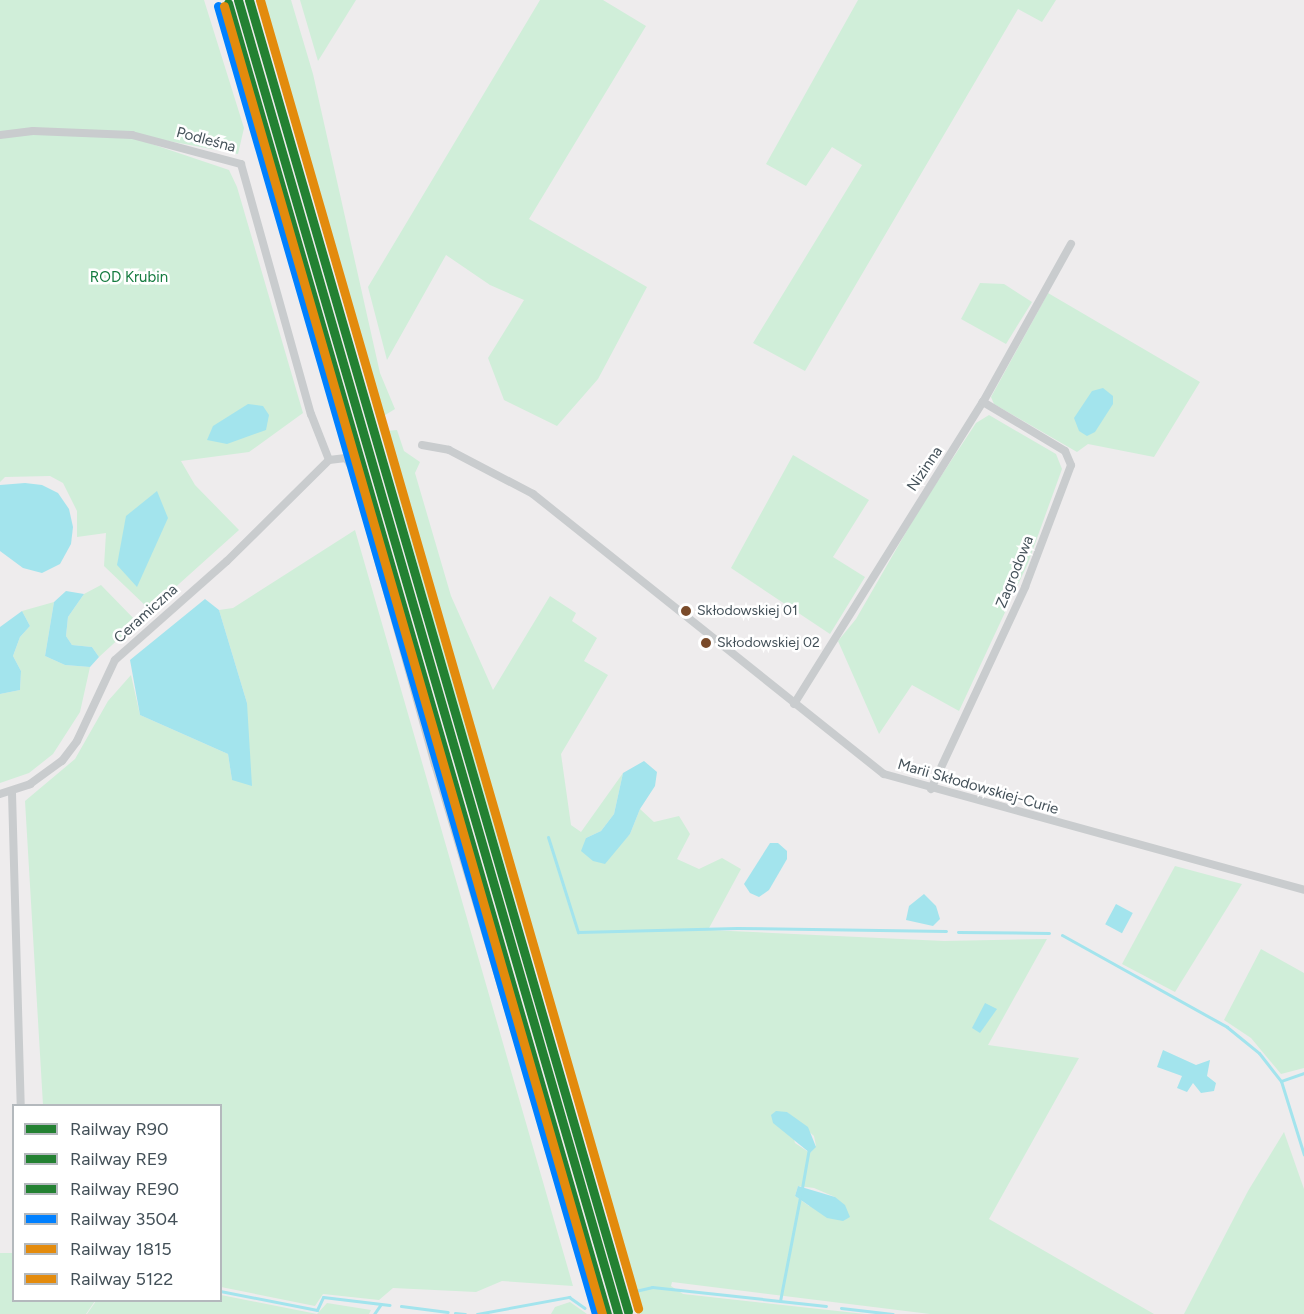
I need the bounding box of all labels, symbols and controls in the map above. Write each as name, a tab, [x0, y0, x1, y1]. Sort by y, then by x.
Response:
street label: Podleśna	[174, 123, 238, 157]
park label: ROD Krubin	[90, 269, 168, 287]
street label: Nizinna	[903, 443, 947, 495]
street label: Zagrodowa	[992, 533, 1038, 611]
street label: Ceramiczna	[110, 581, 182, 647]
place label: Skłodowskiej 01	[697, 603, 798, 619]
marker: Skłodowskiej 01	[680, 605, 692, 617]
place label: Skłodowskiej 02	[717, 635, 820, 651]
marker: Skłodowskiej 02	[700, 637, 712, 649]
street label: Marii Skłodowskiej-Curie	[895, 755, 1061, 819]
legend	[12, 1104, 222, 1302]
text: Railway R90	[70, 1118, 168, 1140]
text: Railway RE9	[70, 1148, 168, 1170]
text: Railway RE90	[70, 1178, 179, 1200]
text: Railway 3504	[70, 1208, 178, 1230]
text: Railway 1815	[70, 1238, 172, 1260]
text: Railway 5122	[70, 1268, 173, 1290]

